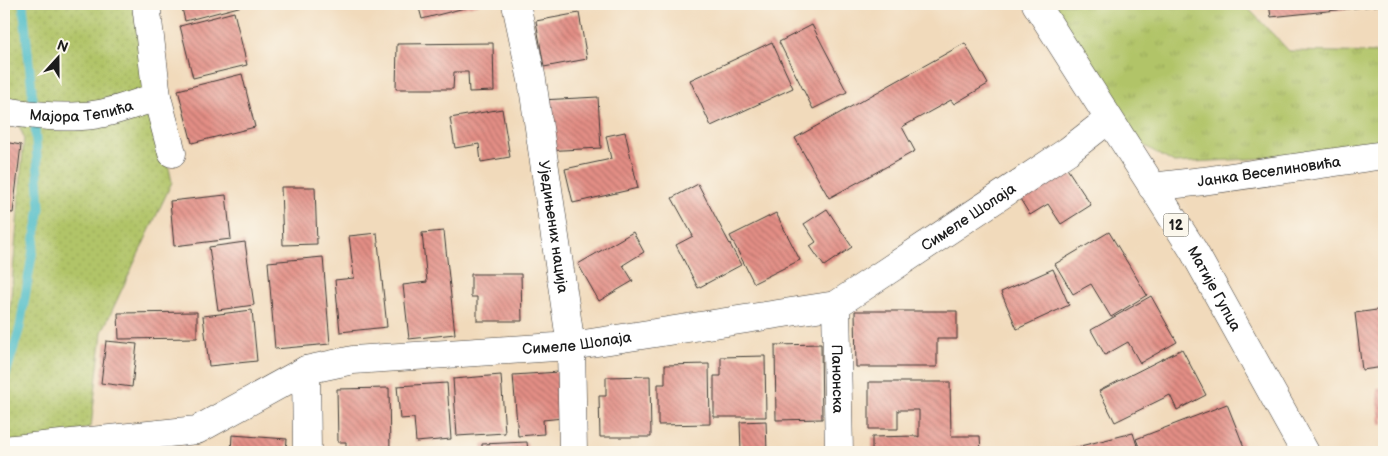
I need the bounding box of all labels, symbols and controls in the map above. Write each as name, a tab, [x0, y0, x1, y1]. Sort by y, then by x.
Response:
north arrow	[32, 32, 82, 82]
text: N	[55, 37, 70, 56]
street label: Мајора Тепића	[28, 96, 136, 127]
street label: Јанка Веселиновића	[1196, 152, 1342, 192]
street label: Уједињених нација	[534, 159, 572, 295]
street label: Симеле Шолаја	[918, 179, 1020, 256]
road number: 12	[1164, 214, 1188, 236]
street label: Матије Гупца	[1183, 243, 1245, 335]
street label: Симеле Шолаја	[522, 328, 633, 359]
street label: Панонска	[827, 344, 847, 414]

